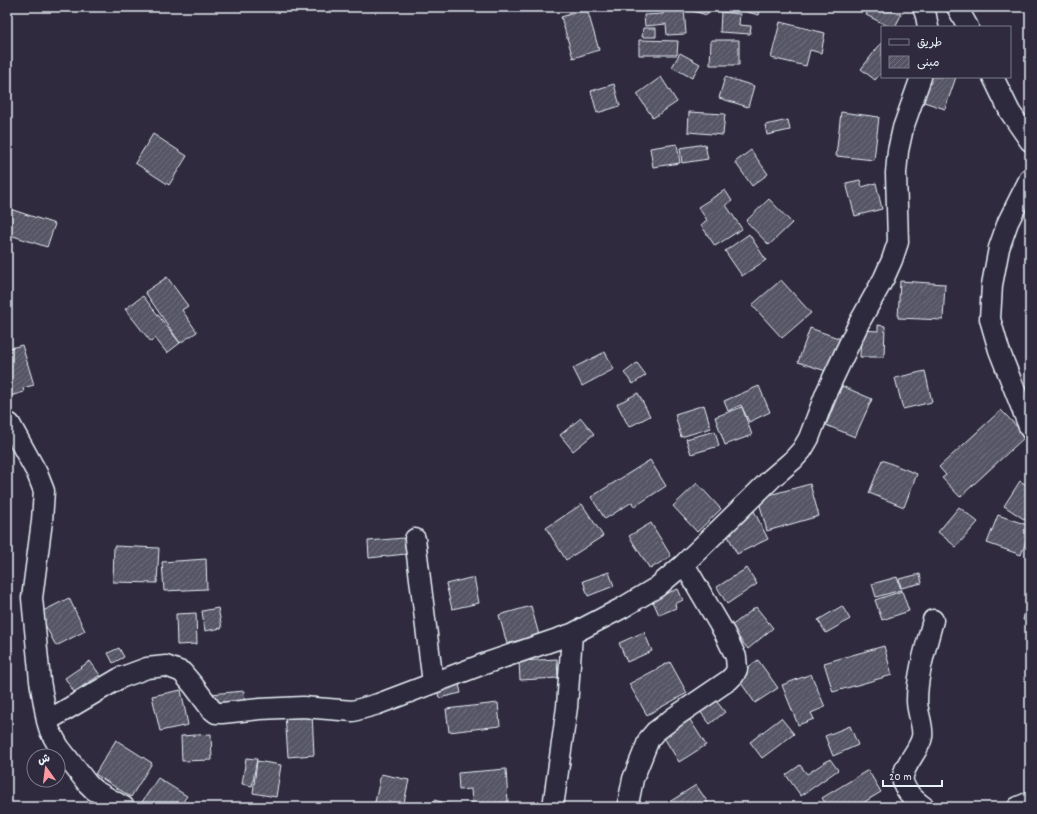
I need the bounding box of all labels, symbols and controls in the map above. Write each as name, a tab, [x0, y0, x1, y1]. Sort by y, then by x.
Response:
legend	[881, 26, 1011, 78]
text: طريق	[917, 35, 942, 52]
text: مبنى	[917, 55, 940, 72]
north arrow	[26, 748, 66, 788]
text: ش	[36, 751, 52, 769]
scale bar	[883, 762, 942, 788]
text: 20 m	[889, 769, 912, 786]

